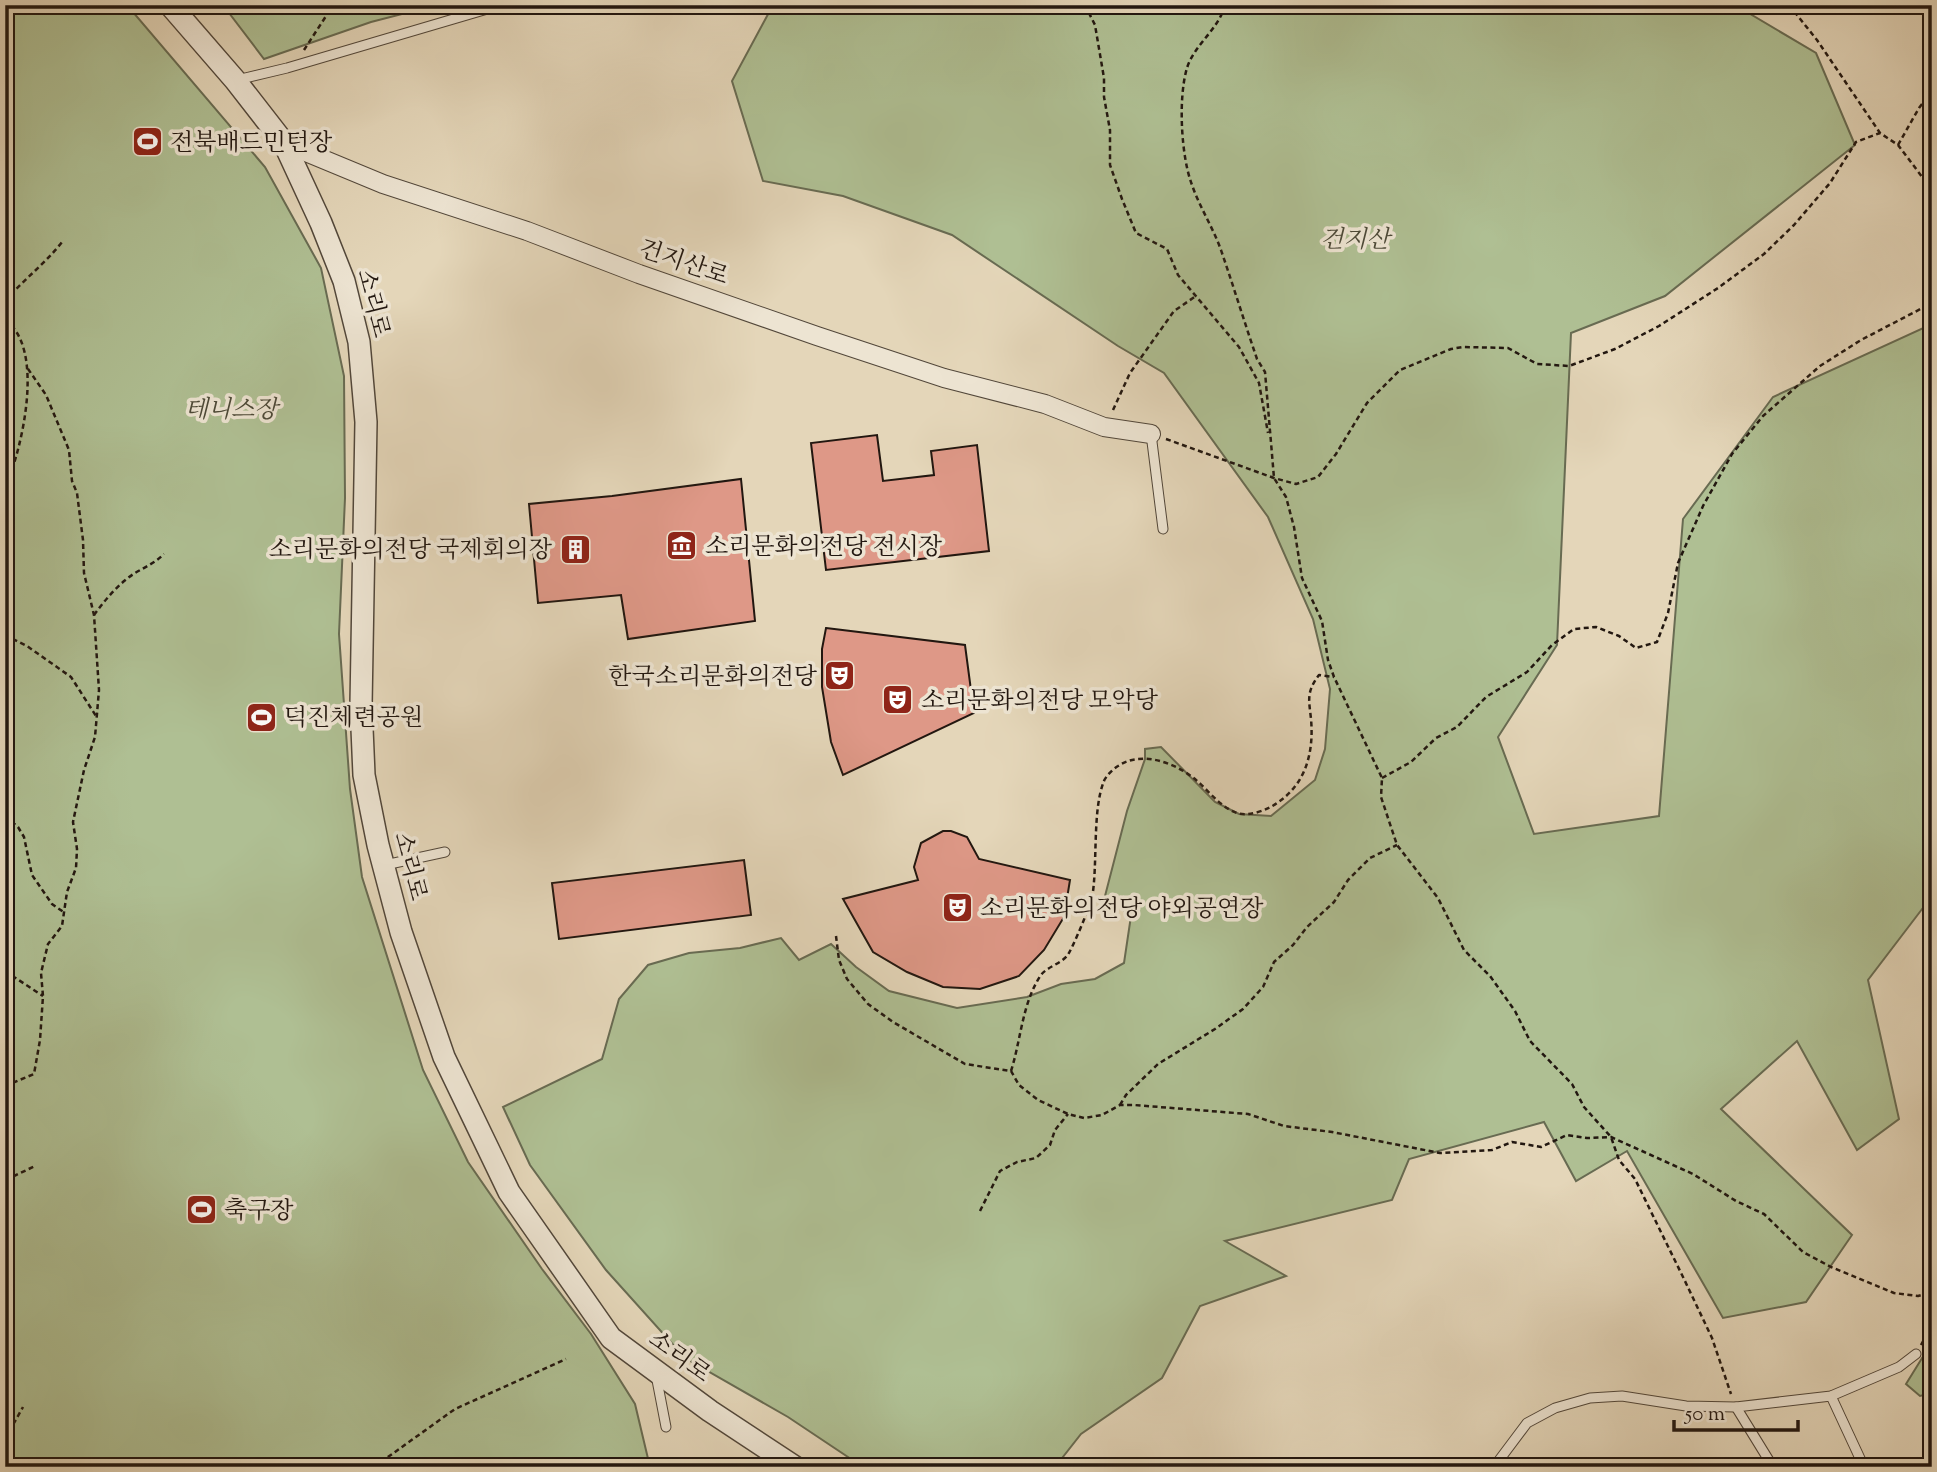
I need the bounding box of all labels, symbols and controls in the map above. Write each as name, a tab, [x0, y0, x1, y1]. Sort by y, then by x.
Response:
sports icon: 전북배드민턴장	[130, 125, 164, 159]
place label: 전북배드민턴장	[170, 127, 333, 161]
park label: 건지산	[1320, 224, 1394, 258]
street label: 건지산로	[634, 233, 733, 295]
street label: 소리로	[347, 266, 397, 341]
park label: 테니스장	[185, 394, 281, 428]
museum icon: 소리문화의전당 전시장	[665, 529, 699, 563]
place label: 소리문화의전당 전시장	[705, 531, 943, 565]
building icon: 소리문화의전당 국제회의장	[558, 532, 592, 566]
place label: 소리문화의전당 국제회의장	[269, 534, 553, 568]
theatre icon: 한국소리문화의전당	[823, 659, 857, 693]
place label: 한국소리문화의전당	[608, 661, 818, 695]
theatre icon: 소리문화의전당 모악당	[881, 683, 915, 717]
place label: 소리문화의전당 모악당	[921, 685, 1159, 719]
sports icon: 덕진체련공원	[244, 700, 278, 734]
place label: 덕진체련공원	[284, 702, 423, 736]
street label: 소리로	[384, 829, 434, 904]
theatre icon: 소리문화의전당 야외공연장	[940, 891, 974, 925]
place label: 소리문화의전당 야외공연장	[980, 893, 1264, 927]
sports icon: 축구장	[184, 1193, 218, 1227]
place label: 축구장	[224, 1195, 294, 1229]
street label: 소리로	[641, 1323, 717, 1392]
scale bar	[1674, 1388, 1799, 1432]
text: 50 m	[1684, 1400, 1725, 1430]

